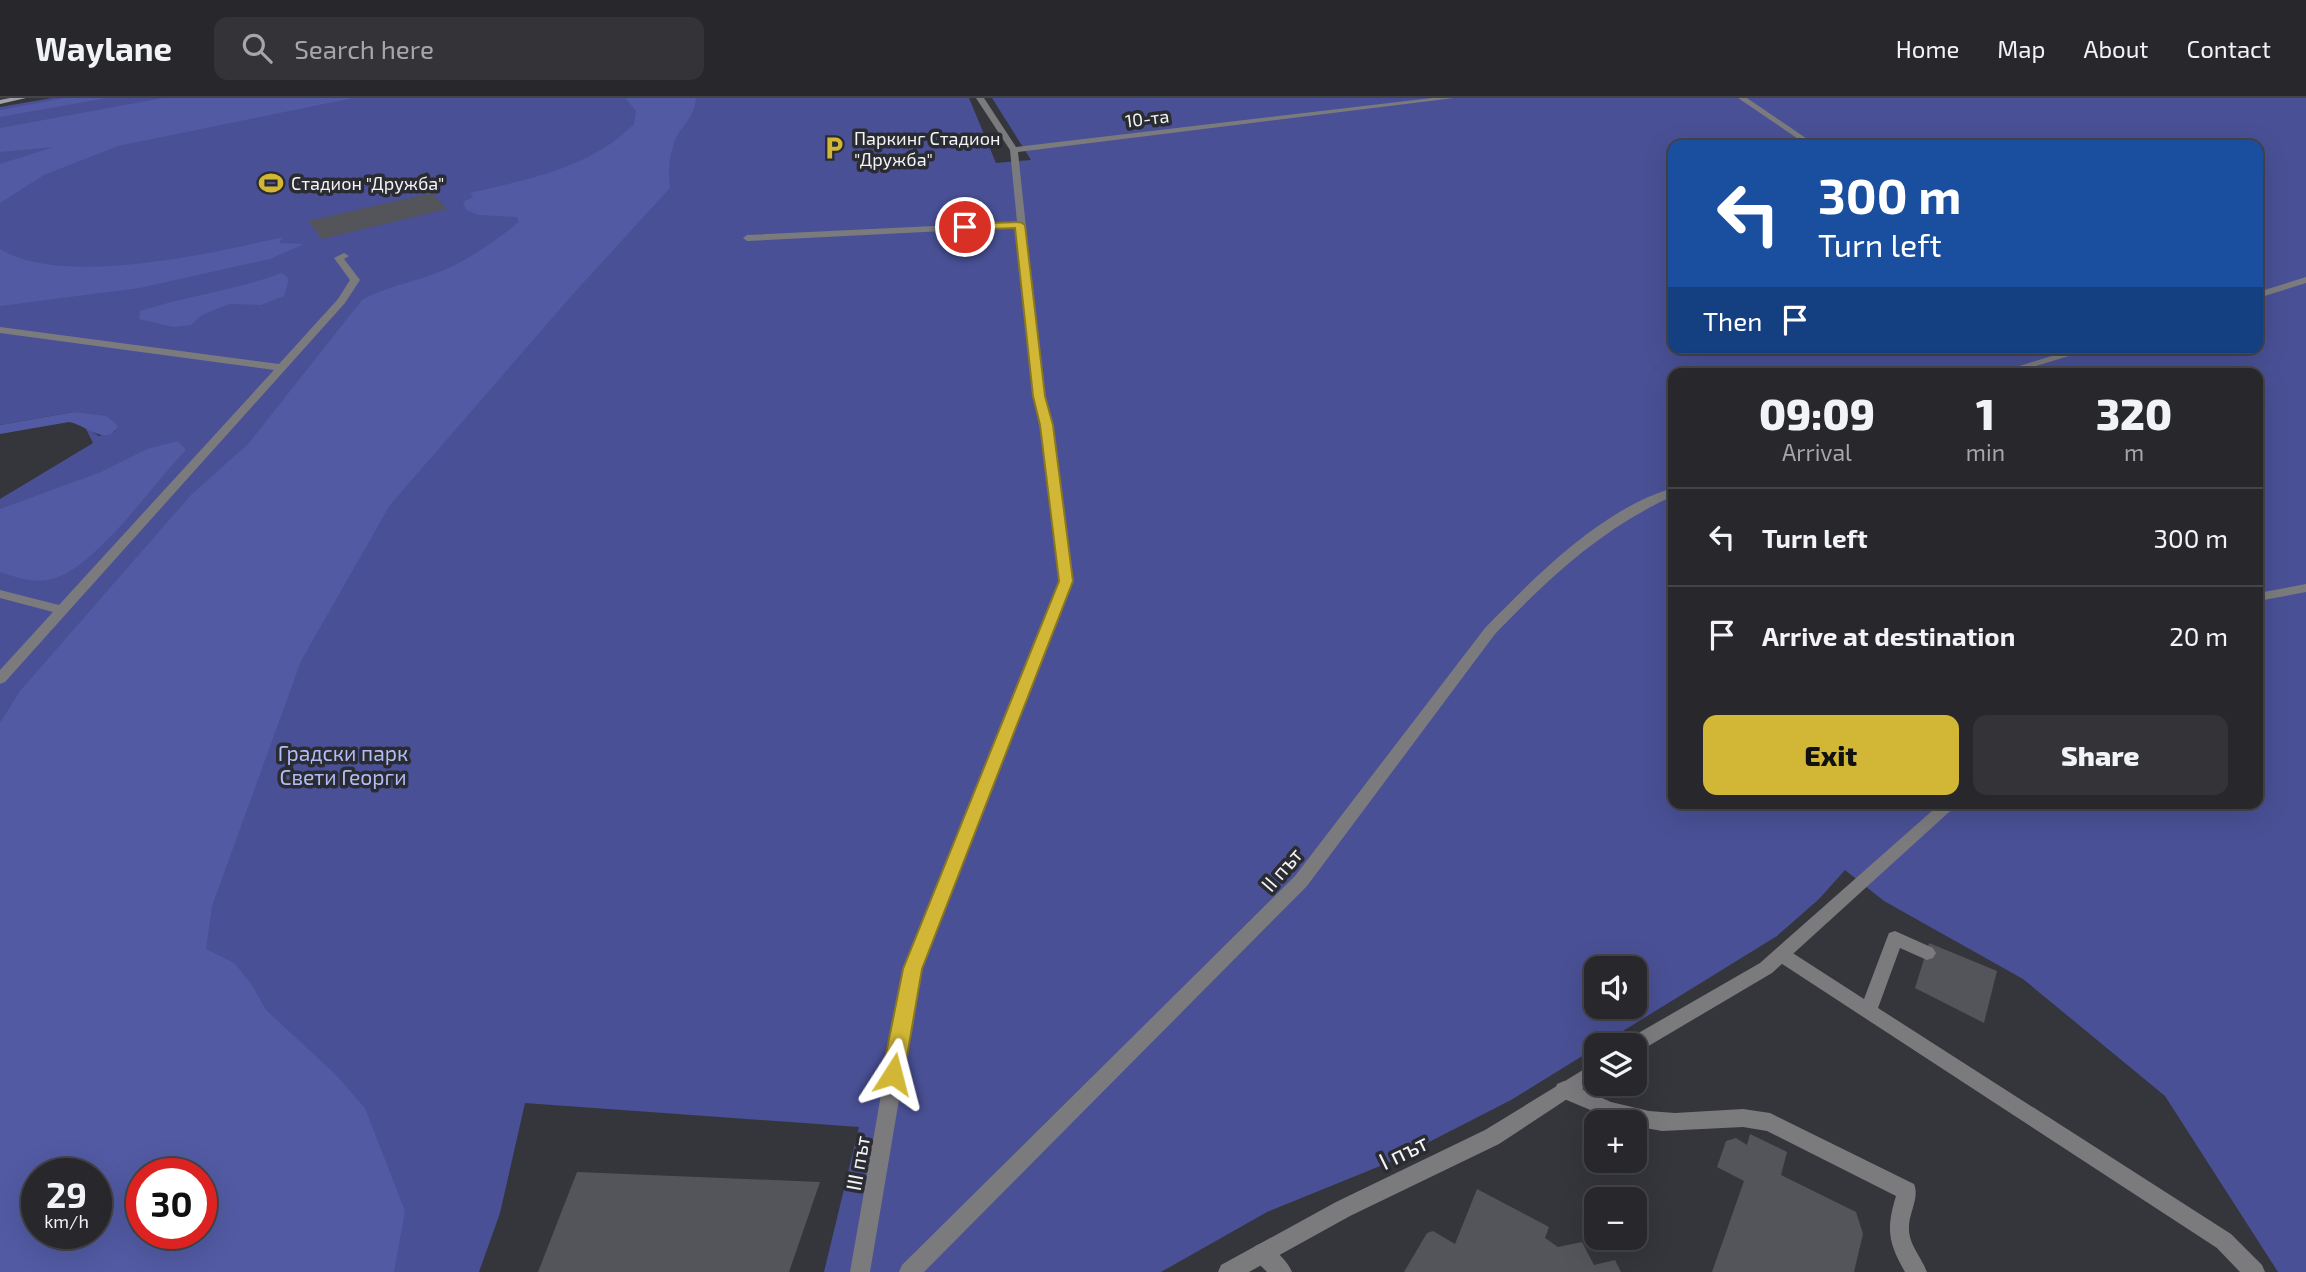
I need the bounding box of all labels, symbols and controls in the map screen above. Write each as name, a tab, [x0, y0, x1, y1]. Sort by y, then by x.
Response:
search box	[214, 17, 704, 80]
text: Waylane	[35, 28, 172, 68]
icon: search	[238, 29, 276, 67]
text: Search here	[294, 33, 434, 64]
text: Home	[1896, 34, 1959, 63]
text: Map	[1997, 34, 2045, 63]
text: About	[2083, 34, 2149, 63]
text: Contact	[2187, 34, 2271, 63]
street label: 10-та	[1124, 104, 1170, 132]
place label: Паркинг Стадион "Дружба"	[854, 127, 1000, 170]
parking icon: Паркинг Стадион "Дружба"	[820, 134, 848, 162]
text: 300 m	[1818, 165, 1961, 224]
icon: left	[1703, 168, 1794, 259]
sports icon: Стадион "Дружба"	[257, 169, 285, 197]
place label: Стадион "Дружба"	[291, 172, 444, 194]
pin	[935, 197, 995, 257]
icon: arrive	[946, 208, 984, 246]
text: Turn left	[1818, 225, 1942, 263]
icon: arrive	[1776, 301, 1814, 339]
text: Then	[1703, 305, 1762, 336]
text: 09:09	[1759, 388, 1875, 438]
text: 1	[1976, 388, 1995, 438]
text: 320	[2096, 388, 2172, 438]
text: Arrival	[1782, 438, 1852, 466]
text: min	[1966, 438, 2005, 466]
text: m	[2124, 438, 2144, 466]
icon: left	[1703, 518, 1741, 556]
text: Turn left	[1762, 522, 1868, 553]
text: 300 m	[2154, 522, 2228, 553]
icon: arrive	[1703, 616, 1741, 654]
text: Arrive at destination	[1762, 620, 2015, 651]
text: 20 m	[2169, 620, 2228, 651]
button: Exit	[1703, 715, 1959, 795]
button: Share	[1973, 715, 2228, 795]
park label: Градски парк Свети Георги	[278, 740, 408, 789]
street label: ІІ път	[1255, 842, 1307, 896]
map controls	[1584, 956, 1647, 1250]
button: sound	[1584, 956, 1647, 1019]
button: layers	[1584, 1033, 1647, 1096]
position arrow	[856, 1037, 930, 1111]
button: +	[1584, 1110, 1647, 1173]
street label: І път	[1374, 1127, 1432, 1175]
street label: ІІІ път	[840, 1134, 874, 1192]
speed limit sign: 30	[126, 1158, 217, 1249]
text: 29	[46, 1173, 87, 1215]
button: −	[1584, 1187, 1647, 1250]
text: km/h	[44, 1210, 89, 1232]

